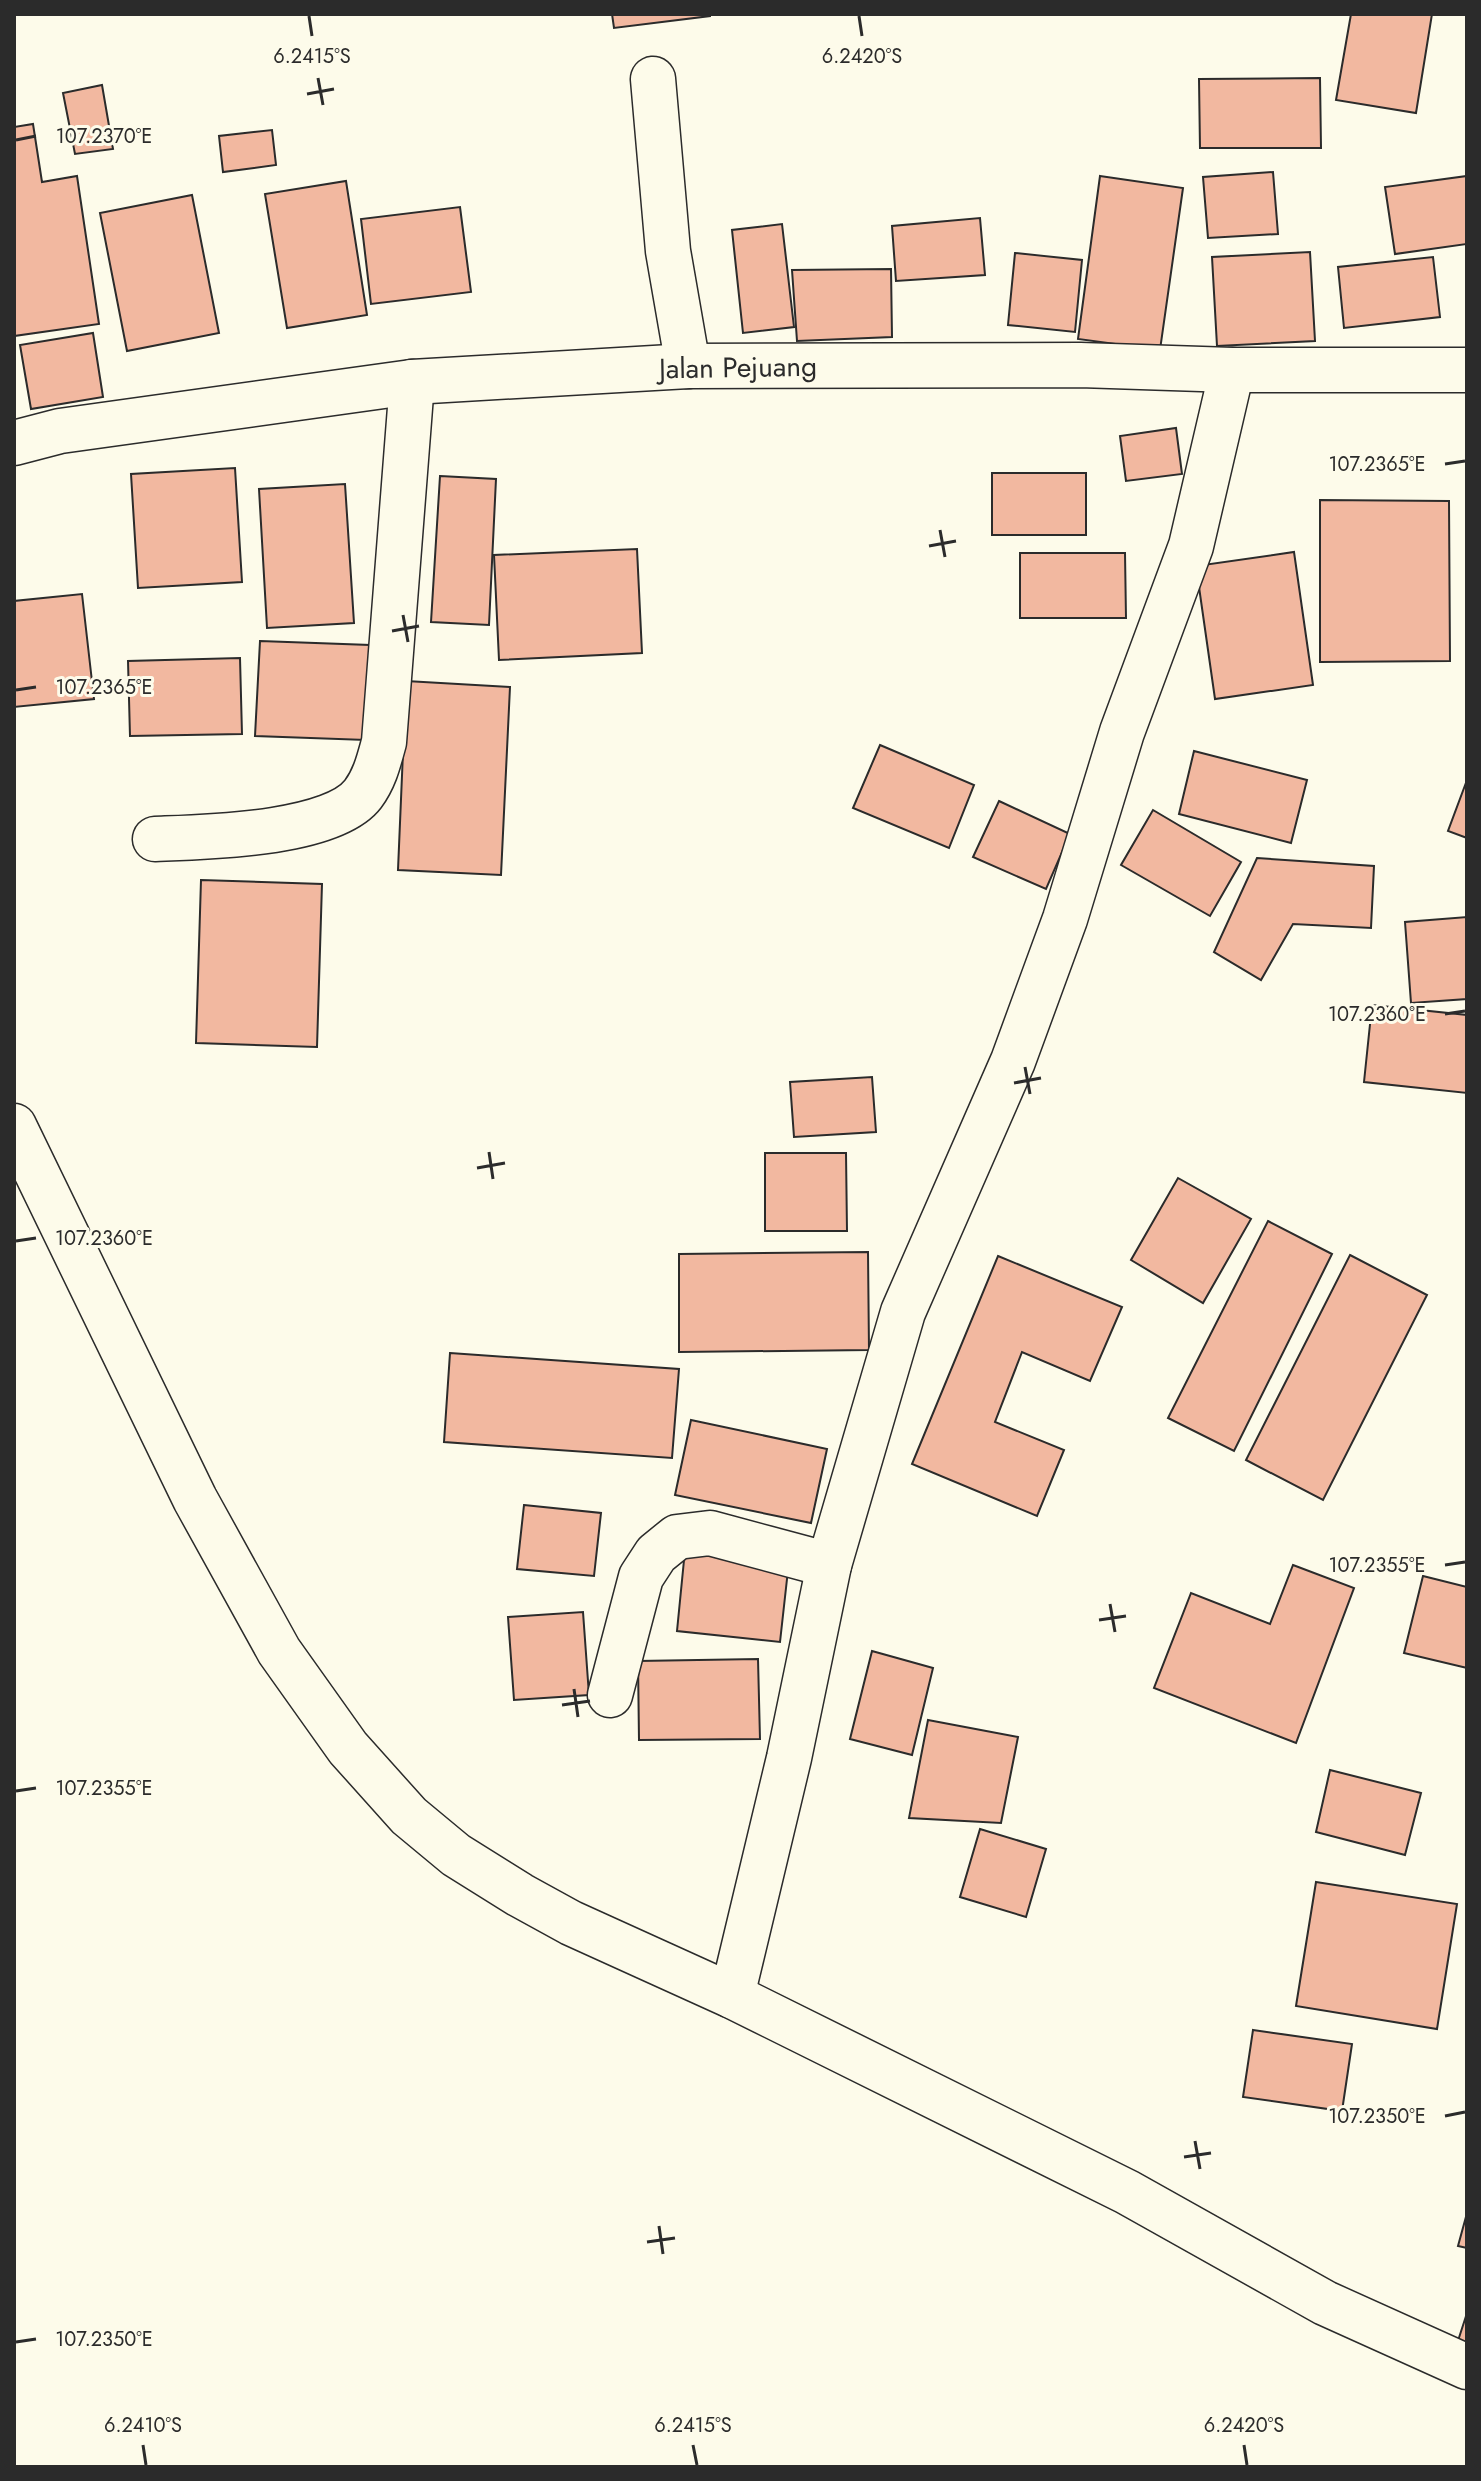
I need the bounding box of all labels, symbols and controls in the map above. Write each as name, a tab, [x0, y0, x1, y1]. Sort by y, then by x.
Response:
text: 6.2415°S	[273, 42, 351, 71]
text: 6.2420°S	[822, 42, 902, 71]
text: 107.2370°E	[56, 122, 152, 151]
street label: Jalan Pejuang	[655, 346, 817, 389]
text: 107.2365°E	[1328, 450, 1426, 479]
text: 107.2365°E	[55, 673, 153, 702]
text: 107.2360°E	[1328, 1000, 1426, 1029]
text: 107.2360°E	[55, 1224, 153, 1253]
text: 107.2355°E	[1329, 1551, 1425, 1580]
text: 107.2355°E	[56, 1774, 152, 1803]
text: 107.2350°E	[1328, 2102, 1426, 2131]
text: 107.2350°E	[55, 2325, 153, 2354]
text: 6.2410°S	[104, 2411, 182, 2440]
text: 6.2415°S	[654, 2411, 732, 2440]
text: 6.2420°S	[1204, 2411, 1284, 2440]

